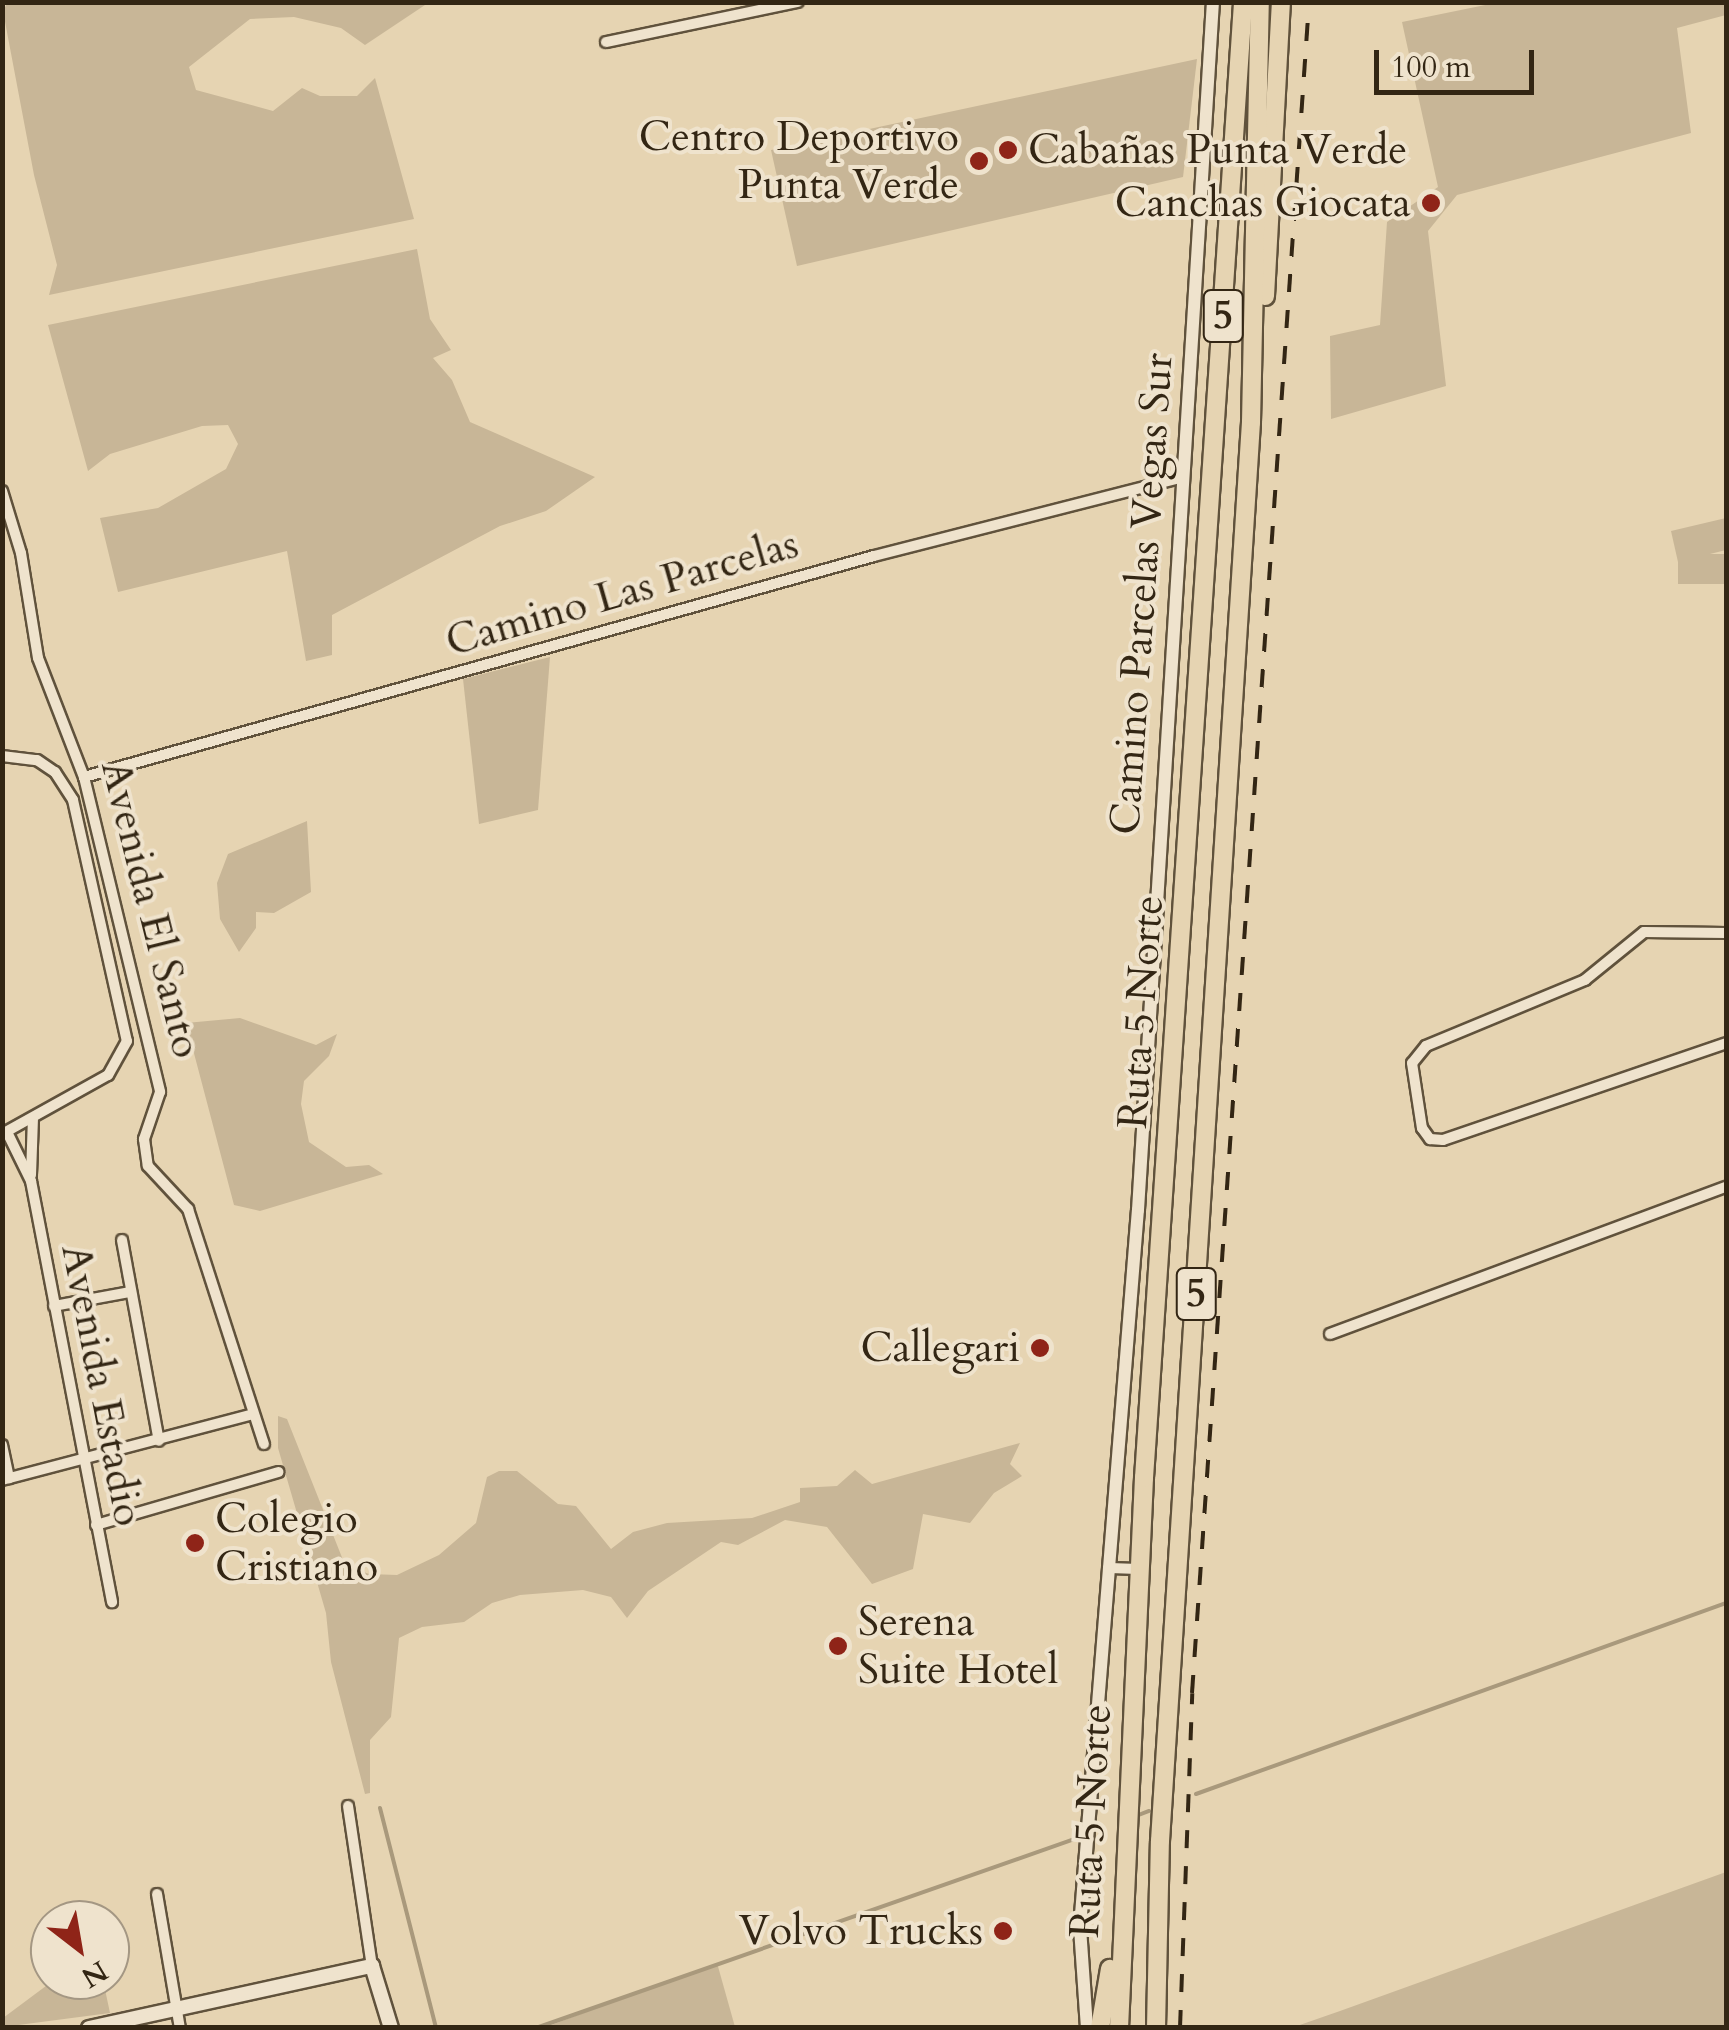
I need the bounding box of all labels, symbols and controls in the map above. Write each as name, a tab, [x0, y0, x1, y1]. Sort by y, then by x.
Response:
scale bar	[1379, 30, 1539, 92]
text: 100 m	[1391, 47, 1471, 88]
place label: Centro Deportivo Punta Verde	[639, 112, 959, 210]
place label: Cabañas Punta Verde	[1028, 125, 1407, 175]
marker: Cabañas Punta Verde	[997, 139, 1019, 161]
marker: Centro Deportivo Punta Verde	[968, 150, 990, 172]
place label: Canchas Giocata	[1115, 178, 1411, 228]
marker: Canchas Giocata	[1420, 192, 1442, 214]
road number: 5	[1200, 281, 1246, 351]
street label: Camino Parcelas Vegas Sur	[1100, 352, 1184, 836]
street label: Camino Las Parcelas	[440, 519, 804, 667]
street label: Avenida El Santo	[90, 755, 212, 1063]
street label: Ruta 5 Norte	[1108, 894, 1174, 1130]
street label: Avenida Estadio	[50, 1240, 154, 1530]
road number: 5	[1174, 1259, 1218, 1329]
place label: Callegari	[860, 1323, 1020, 1373]
marker: Callegari	[1029, 1337, 1051, 1359]
place label: Colegio Cristiano	[215, 1494, 378, 1592]
marker: Colegio Cristiano	[184, 1532, 206, 1554]
place label: Serena Suite Hotel	[858, 1597, 1058, 1695]
marker: Serena Suite Hotel	[827, 1635, 849, 1657]
street label: Ruta 5 Norte	[1060, 1703, 1122, 1939]
north arrow	[30, 1900, 130, 2000]
place label: Volvo Trucks	[739, 1906, 983, 1956]
marker: Volvo Trucks	[992, 1920, 1014, 1942]
text: N	[74, 1951, 115, 1997]

